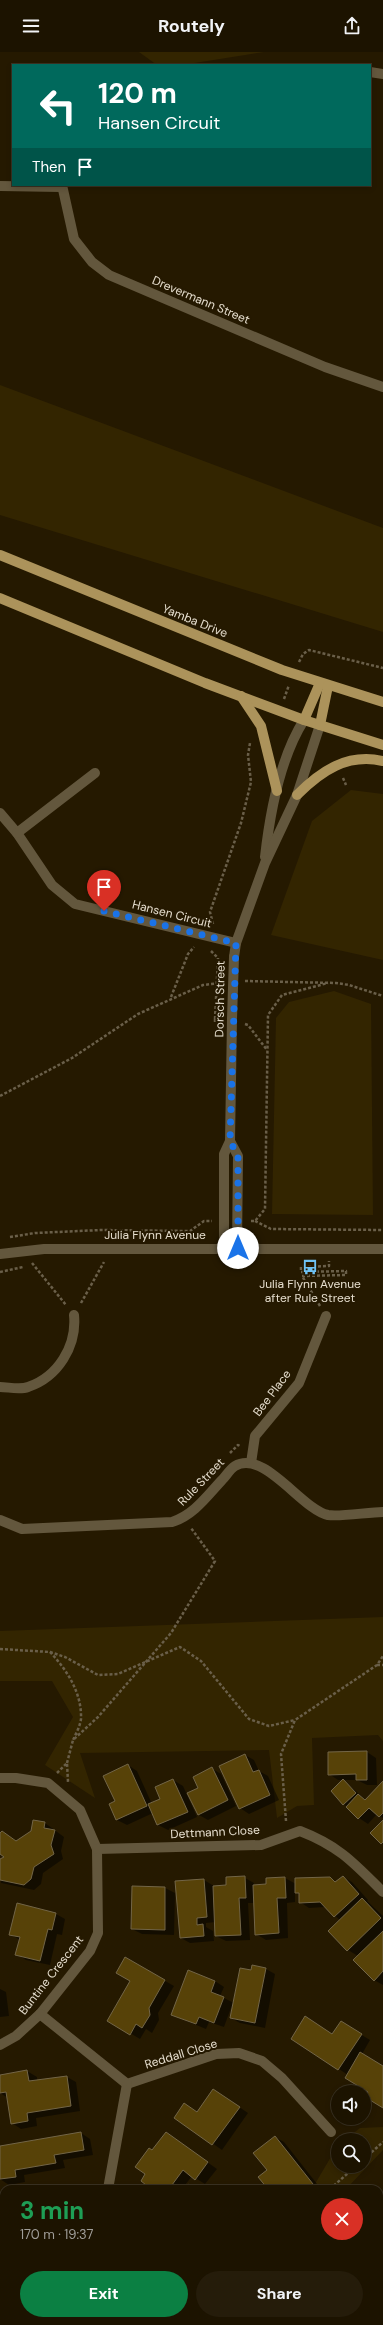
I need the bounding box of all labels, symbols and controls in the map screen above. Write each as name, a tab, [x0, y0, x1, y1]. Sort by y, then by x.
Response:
text: Routely	[158, 14, 225, 38]
icon: menu	[20, 15, 42, 37]
icon: share	[341, 15, 363, 37]
text: 120 m	[98, 75, 177, 112]
icon: left	[32, 80, 84, 132]
text: Hansen Circuit	[98, 111, 220, 135]
icon: arrive	[74, 156, 96, 178]
text: Then	[32, 157, 66, 177]
street label: Drevermann Street	[150, 272, 252, 328]
street label: Yamba Drive	[160, 601, 230, 641]
pin	[87, 870, 121, 911]
icon: arrive	[93, 876, 115, 898]
street label: Hansen Circuit	[131, 896, 214, 932]
street label: Dorsch Street	[211, 960, 229, 1038]
street label: Julia Flynn Avenue	[104, 1227, 206, 1243]
position arrow	[217, 1227, 259, 1269]
bus stop icon: Julia Flynn Avenue after Rule Street	[301, 1258, 319, 1276]
place label: Julia Flynn Avenue after Rule Street	[259, 1276, 361, 1306]
street label: Bee Place	[249, 1367, 295, 1419]
street label: Rule Street	[174, 1454, 228, 1509]
street label: Dettmann Close	[170, 1822, 260, 1842]
street label: Buntine Crescent	[15, 1932, 87, 2018]
street label: Reddall Close	[143, 2035, 219, 2073]
map controls	[331, 2085, 371, 2173]
button: sound	[331, 2085, 371, 2125]
button: search	[331, 2133, 371, 2173]
text: 3 min	[20, 2195, 84, 2226]
button: close	[321, 2198, 363, 2240]
text: 170 m · 19:37	[20, 2226, 94, 2243]
button: Exit	[20, 2271, 188, 2317]
button: Share	[196, 2271, 363, 2317]

